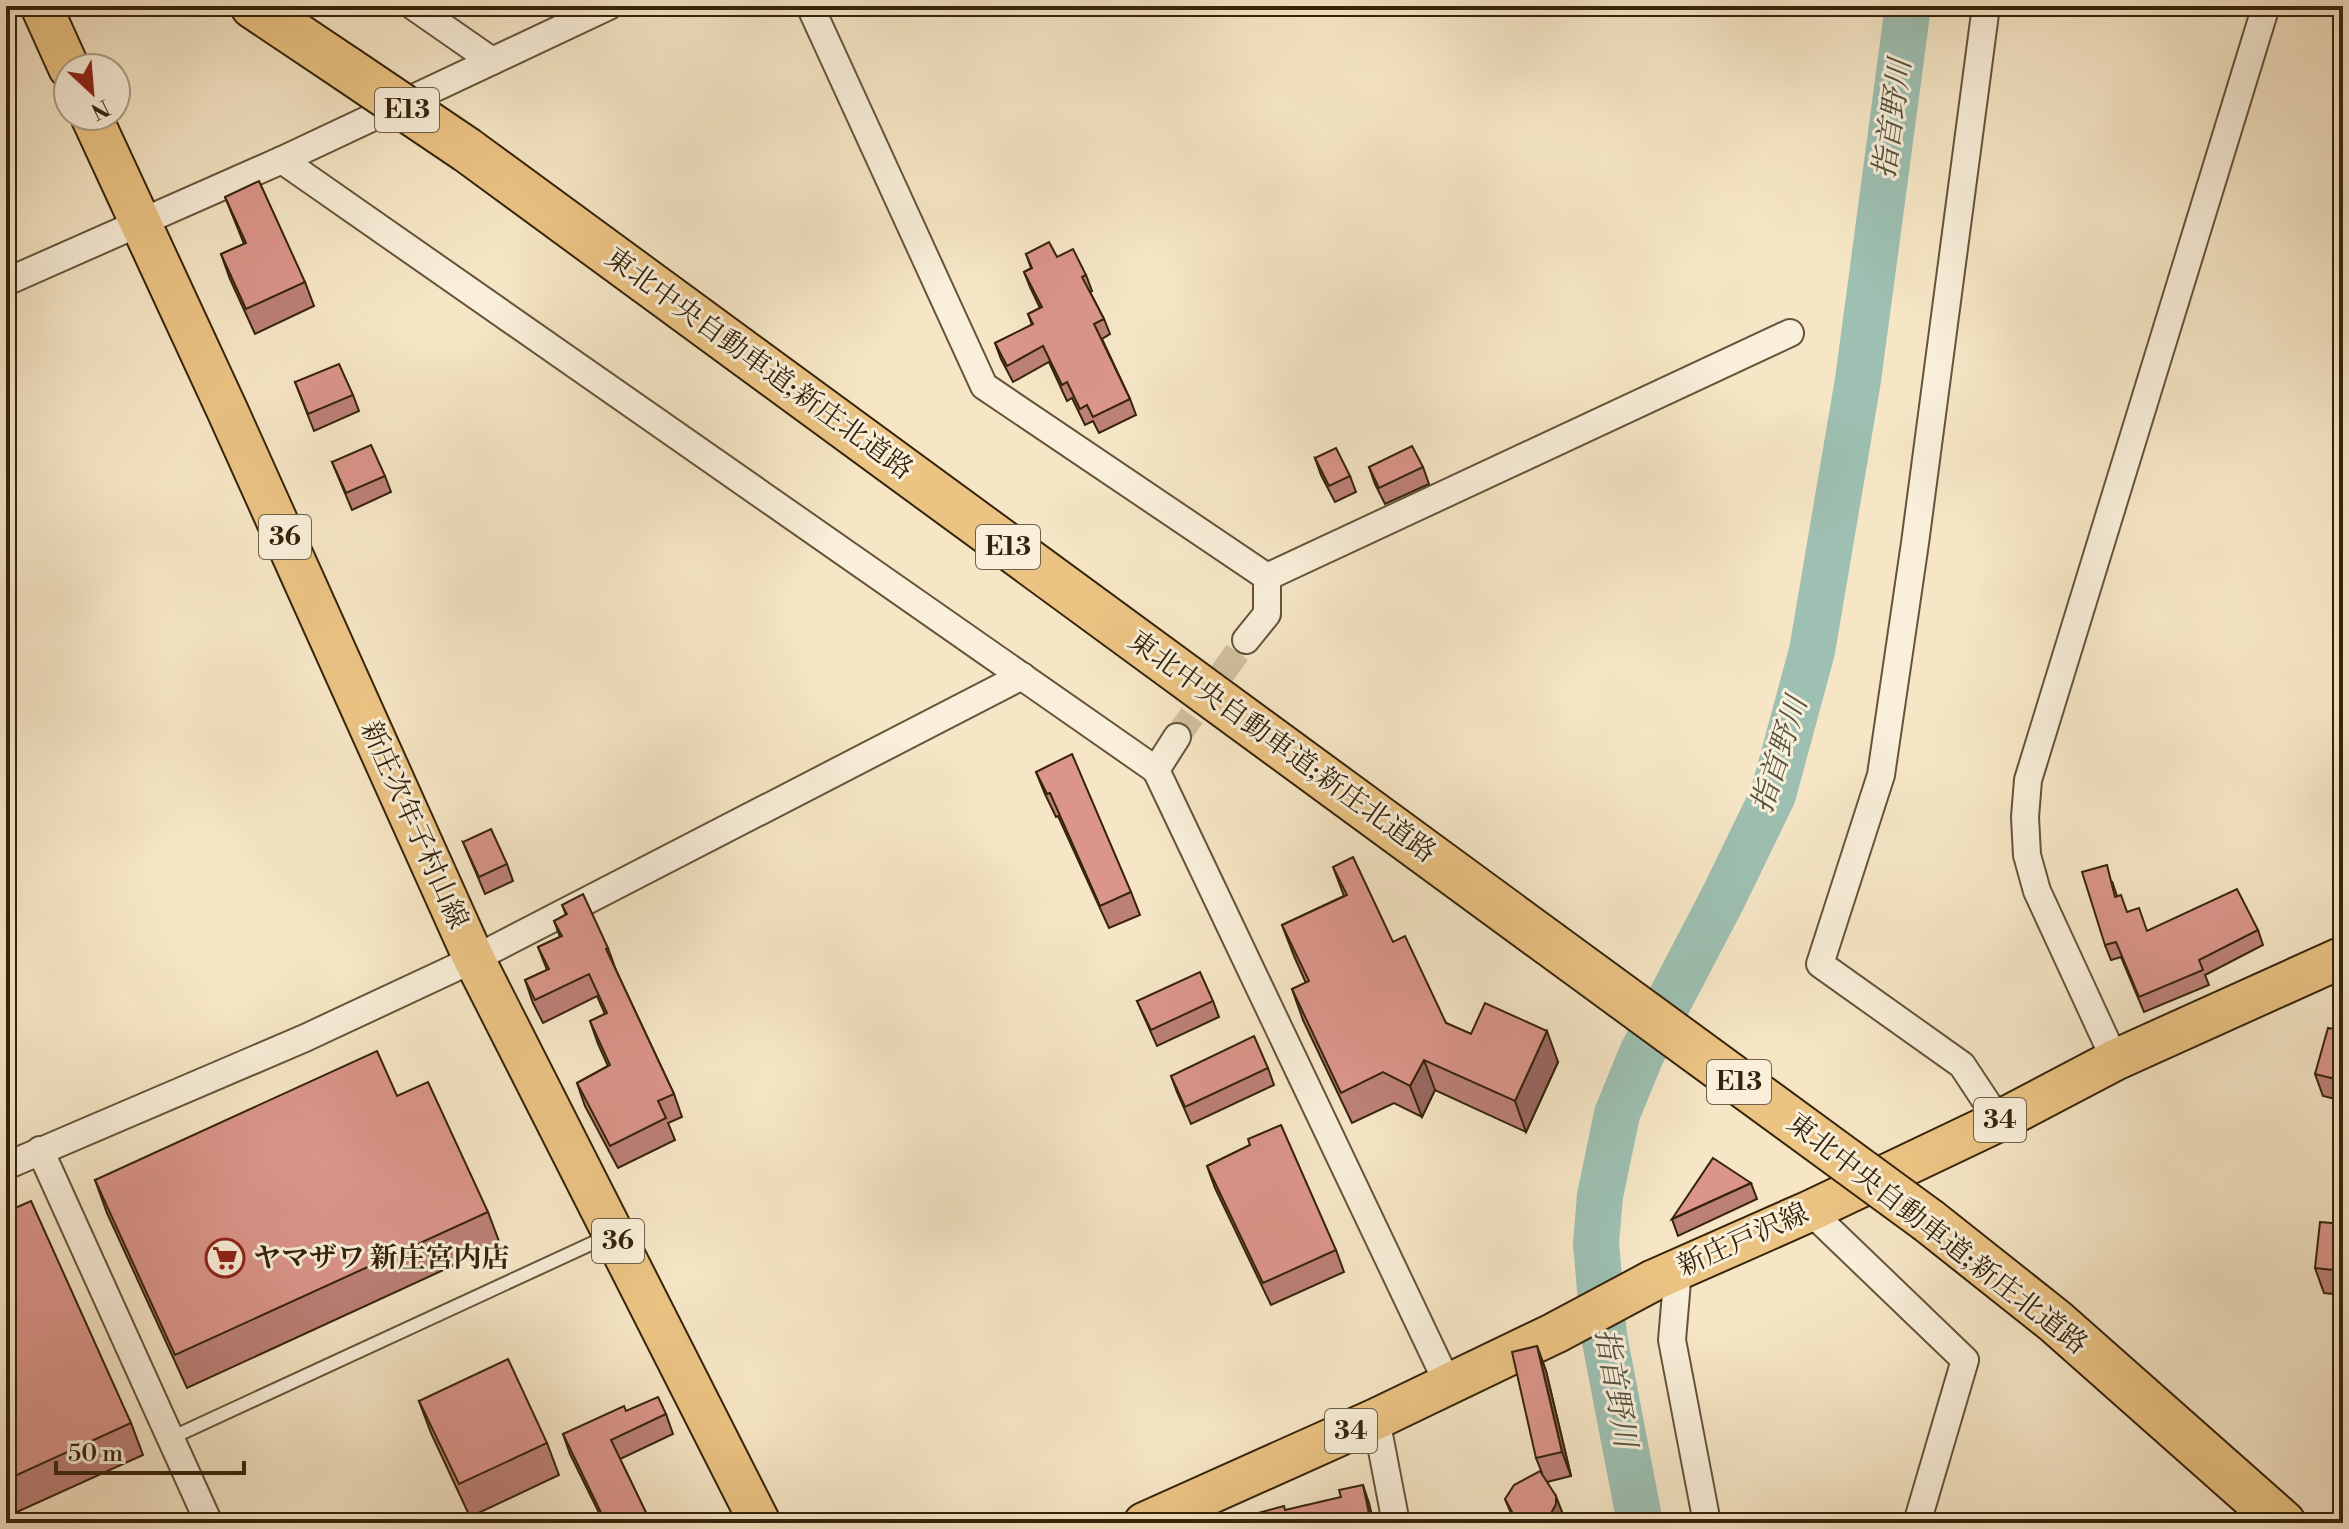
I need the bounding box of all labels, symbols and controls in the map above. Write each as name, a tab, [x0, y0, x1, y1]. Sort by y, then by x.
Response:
north arrow	[52, 52, 132, 132]
water label: 指首野川	[1866, 54, 1921, 181]
road number: E13	[375, 88, 439, 132]
text: N	[86, 93, 114, 125]
street label: 東北中央自動車道;新庄北道路	[598, 241, 920, 487]
road number: 36	[259, 515, 311, 559]
road number: E13	[976, 525, 1040, 569]
street label: 東北中央自動車道;新庄北道路	[1121, 624, 1443, 870]
water label: 指首野川	[1743, 689, 1818, 818]
street label: 新庄次年子村山線	[352, 716, 476, 934]
road number: E13	[1707, 1060, 1771, 1104]
road number: 34	[1974, 1098, 2026, 1142]
street label: 東北中央自動車道;新庄北道路	[1780, 1106, 2094, 1362]
street label: 新庄戸沢線	[1672, 1196, 1814, 1284]
road number: 36	[592, 1219, 644, 1263]
supermarket icon: ヤマザワ 新庄宮内店	[204, 1237, 246, 1279]
place label: ヤマザワ 新庄宮内店	[253, 1241, 509, 1276]
water label: 指首野川	[1586, 1326, 1645, 1453]
road number: 34	[1325, 1409, 1377, 1453]
scale bar	[56, 1425, 244, 1475]
text: 50 m	[68, 1439, 123, 1469]

